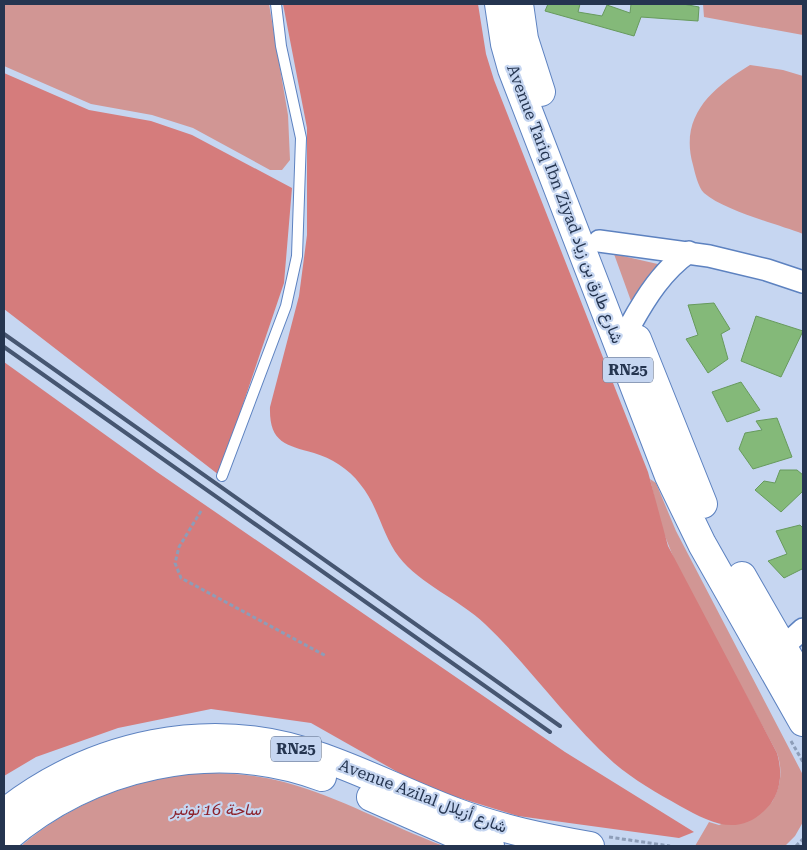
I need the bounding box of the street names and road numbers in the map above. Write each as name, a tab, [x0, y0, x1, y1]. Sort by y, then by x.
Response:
street label: Avenue Tariq Ibn Ziyad شارع طارق بن زياد	[501, 62, 627, 347]
road number: RN25	[603, 358, 653, 382]
road number: RN25	[271, 736, 321, 762]
street label: Avenue Azilal شارع أزيلال	[336, 755, 510, 839]

